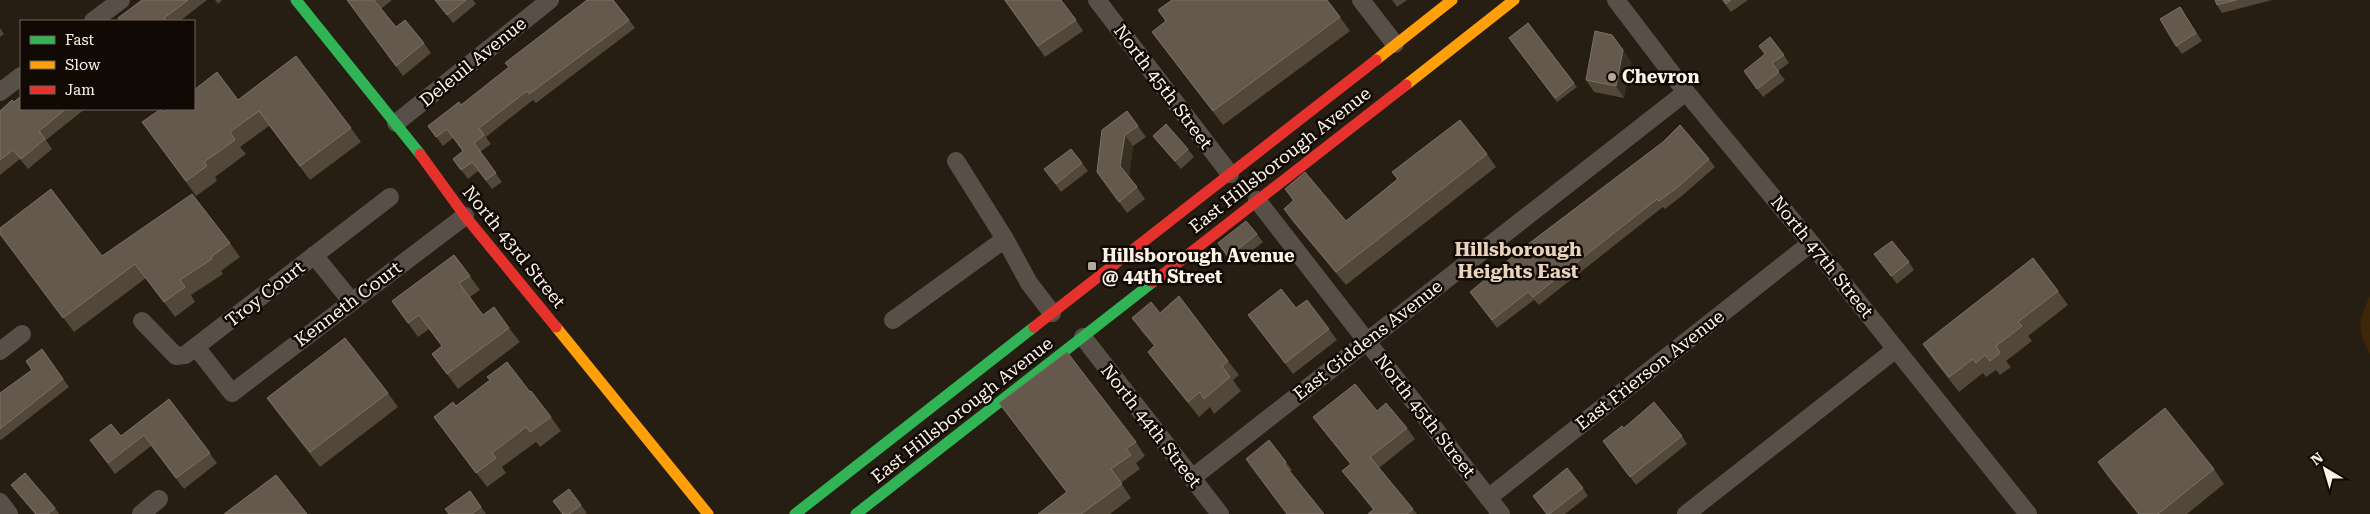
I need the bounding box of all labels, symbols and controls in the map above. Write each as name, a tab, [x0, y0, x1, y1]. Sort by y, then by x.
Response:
street label: Deleuil Avenue	[415, 12, 530, 111]
legend	[20, 20, 195, 110]
street label: North 45th Street	[1110, 20, 1217, 153]
text: Fast	[65, 31, 95, 49]
text: Slow	[65, 56, 101, 74]
place label: Chevron	[1622, 66, 1700, 87]
marker: Chevron	[1606, 71, 1618, 83]
text: Jam	[65, 81, 95, 99]
street label: East Hillsborough Avenue	[1185, 82, 1375, 237]
street label: North 43rd Street	[459, 181, 570, 312]
street label: North 47th Street	[1767, 192, 1878, 322]
district label: Hillsborough Heights East	[1454, 238, 1582, 283]
place label: Hillsborough Avenue @ 44th Street	[1102, 245, 1295, 287]
street label: Troy Court	[221, 256, 309, 331]
street label: Kenneth Court	[290, 256, 405, 351]
marker: Hillsborough Avenue @ 44th Street	[1086, 260, 1098, 272]
street label: East Giddens Avenue	[1289, 275, 1446, 404]
street label: East Frierson Avenue	[1571, 305, 1728, 434]
street label: East Hillsborough Avenue	[867, 332, 1057, 487]
street label: North 45th Street	[1371, 350, 1480, 482]
street label: North 44th Street	[1097, 360, 1206, 492]
north arrow	[2300, 444, 2350, 494]
text: N	[2308, 449, 2326, 468]

